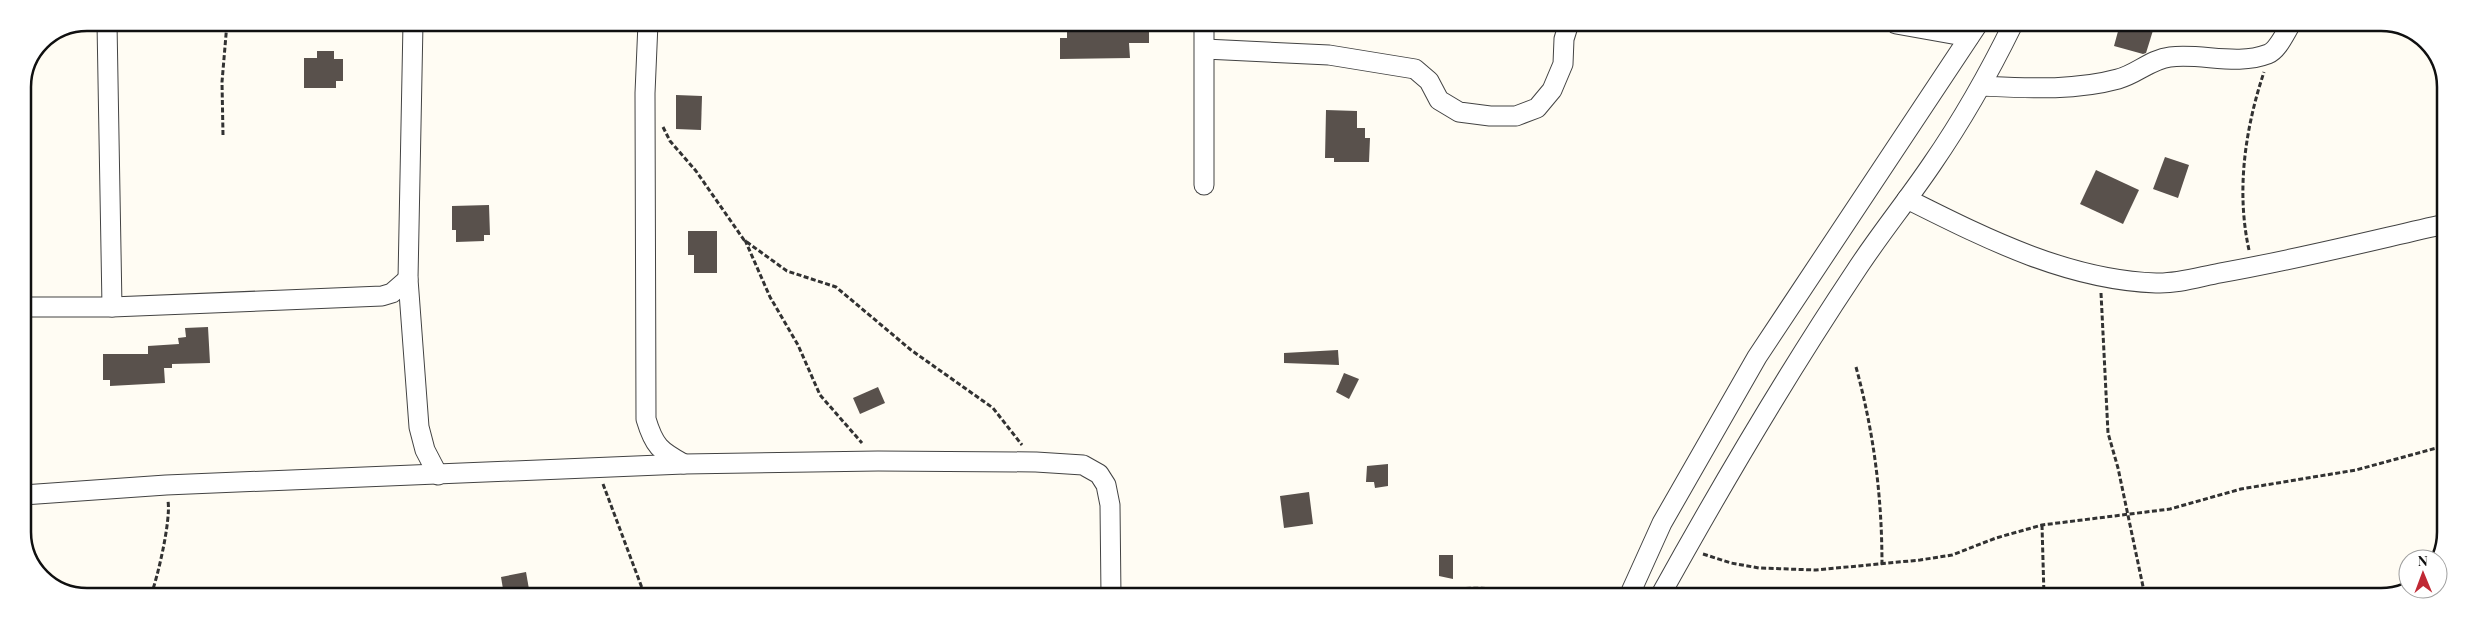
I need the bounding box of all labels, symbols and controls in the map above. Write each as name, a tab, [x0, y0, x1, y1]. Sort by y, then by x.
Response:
north arrow	[2398, 549, 2448, 599]
text: N	[2418, 551, 2428, 570]

